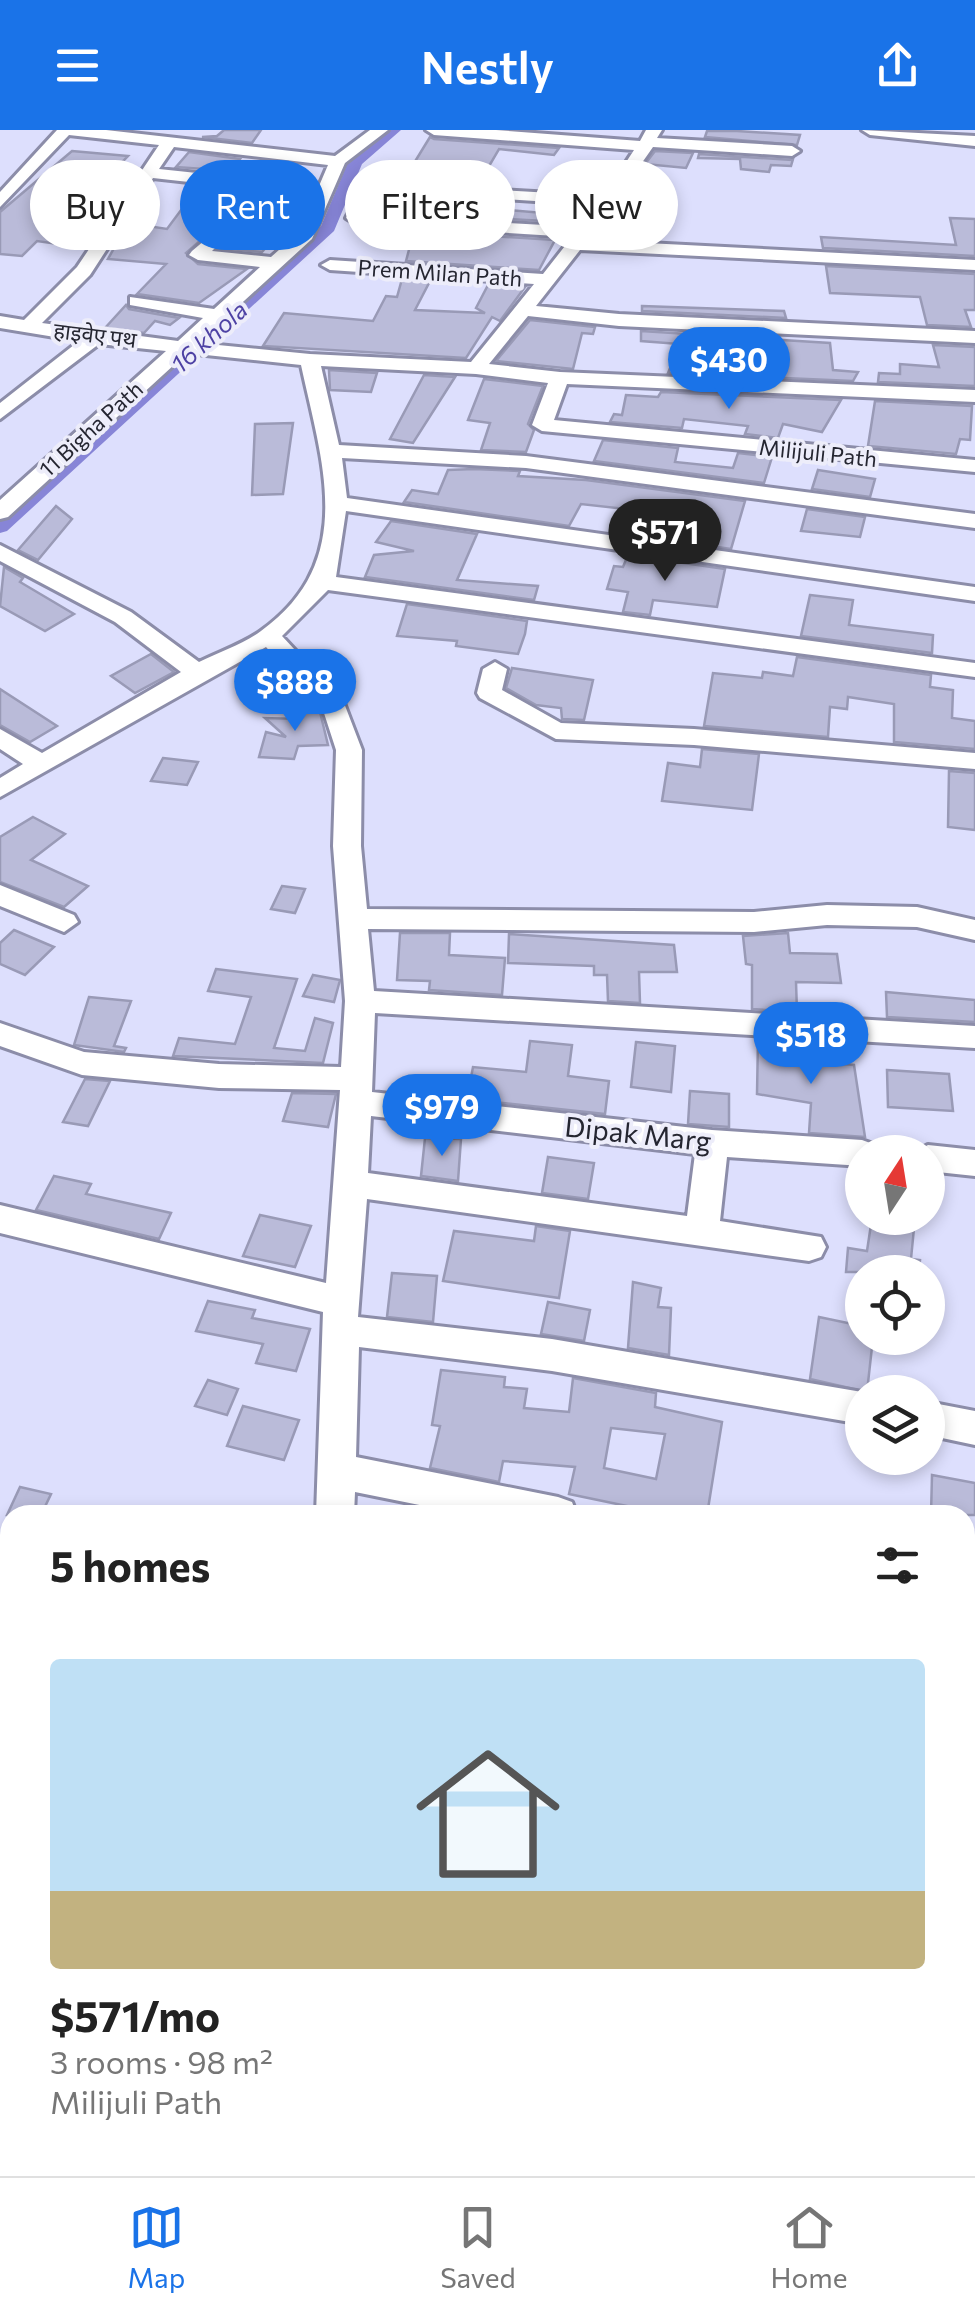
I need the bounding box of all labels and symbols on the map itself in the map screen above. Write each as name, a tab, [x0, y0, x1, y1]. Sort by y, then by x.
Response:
street label: Prem Milan Path	[357, 253, 523, 292]
water label: 16 khola	[164, 294, 253, 378]
street label: हाइवेए पथ	[52, 316, 139, 353]
pin: $430	[670, 327, 788, 412]
street label: 11 Bigha Path	[33, 375, 148, 482]
street label: Milijuli Path	[758, 433, 878, 472]
pin: $571	[606, 499, 724, 584]
pin: $888	[236, 649, 354, 734]
pin: $518	[752, 1002, 870, 1087]
pin: $979	[383, 1074, 501, 1159]
street label: Dipak Marg	[563, 1108, 713, 1158]
north arrow	[845, 1135, 945, 1235]

